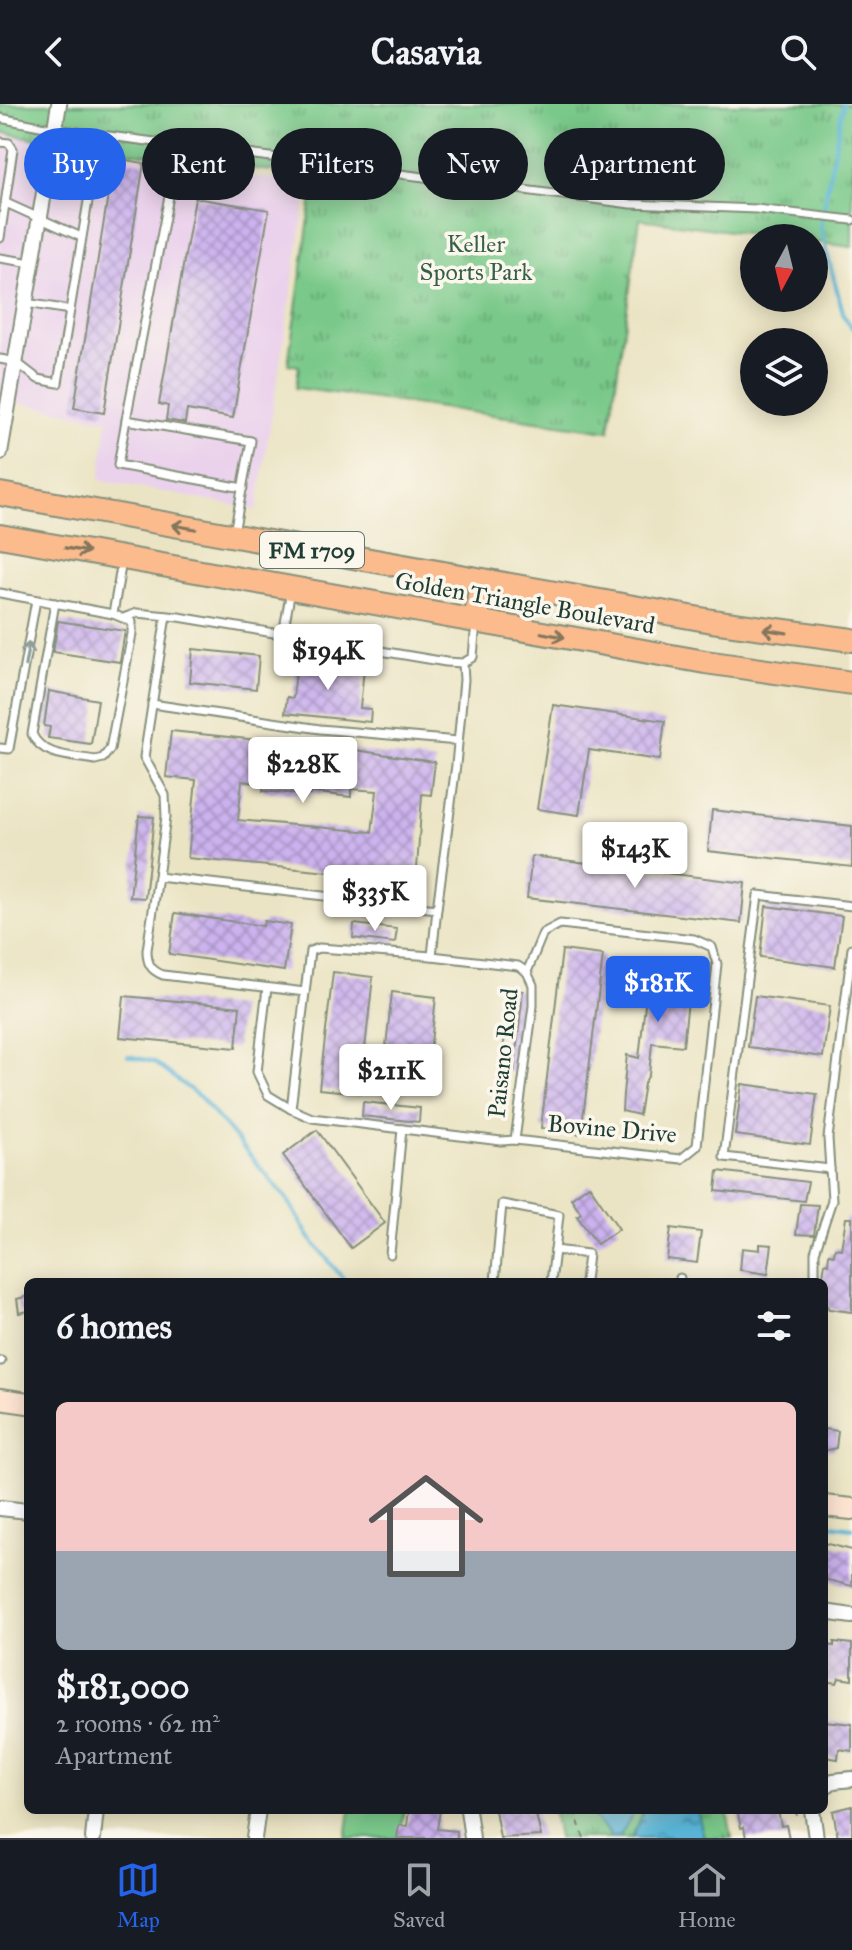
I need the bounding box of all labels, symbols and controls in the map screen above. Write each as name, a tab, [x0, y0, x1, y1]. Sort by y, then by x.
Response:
icon: back	[32, 30, 76, 74]
text: Casavia	[371, 30, 481, 74]
icon: search	[776, 30, 820, 74]
chip: Buy	[24, 128, 126, 200]
chip: Rent	[142, 128, 255, 200]
chip: Filters	[271, 128, 402, 200]
chip: New	[418, 128, 528, 200]
chip: Apartment	[544, 128, 725, 200]
north arrow	[740, 224, 828, 312]
map controls	[740, 224, 828, 416]
park label: Keller Sports Park	[420, 229, 533, 287]
button: layers	[740, 328, 828, 416]
one-way arrow	[172, 518, 197, 533]
road number: FM 1709	[260, 532, 364, 568]
one-way arrow	[64, 543, 89, 558]
street label: Golden Triangle Boulevard	[393, 565, 657, 641]
one-way arrow	[762, 623, 788, 638]
pin: $194K	[272, 624, 384, 692]
one-way arrow	[539, 628, 565, 643]
text: $194K	[292, 634, 364, 666]
one-way arrow	[20, 642, 35, 667]
pin: $228K	[247, 737, 359, 805]
text: $228K	[266, 747, 340, 779]
pin: $143K	[579, 822, 691, 890]
text: $143K	[600, 832, 670, 864]
pin: $335K	[319, 865, 431, 933]
text: $335K	[342, 875, 408, 907]
pin: $181K	[602, 956, 714, 1024]
text: $181K	[624, 966, 692, 998]
street label: Paisano Road	[481, 987, 525, 1119]
pin: $211K	[335, 1044, 447, 1112]
text: $211K	[357, 1054, 425, 1086]
street label: Bovine Drive	[546, 1108, 678, 1150]
icon: filters	[752, 1304, 796, 1348]
text: 6 homes	[56, 1306, 172, 1347]
icon: home	[354, 1454, 498, 1598]
text: $181,000	[56, 1666, 190, 1707]
text: 2 rooms · 62 m²	[56, 1707, 220, 1739]
text: Apartment	[56, 1739, 172, 1771]
tab: Map	[116, 1858, 160, 1933]
tab: Saved	[393, 1858, 445, 1933]
tab: Home	[678, 1858, 736, 1933]

